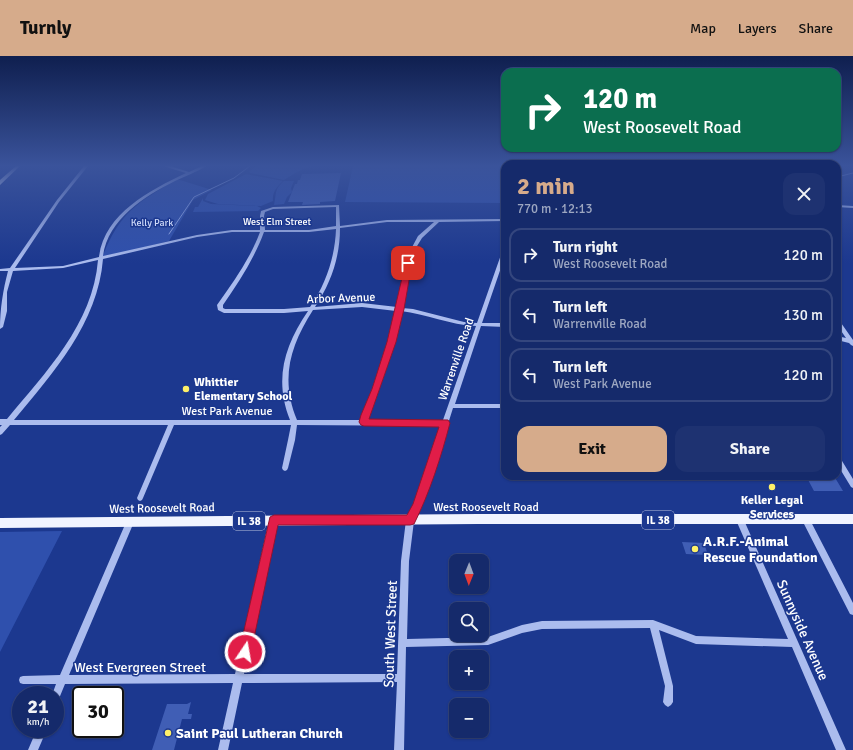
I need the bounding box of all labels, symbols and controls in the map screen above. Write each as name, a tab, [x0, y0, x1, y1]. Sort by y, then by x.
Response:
text: Turnly	[20, 16, 72, 40]
text: Map	[690, 20, 716, 37]
text: Layers	[738, 20, 777, 37]
text: Share	[799, 20, 833, 37]
text: 120 m	[583, 82, 657, 116]
icon: right	[517, 84, 569, 136]
text: West Roosevelt Road	[583, 116, 741, 138]
text: 2 min	[517, 171, 575, 201]
button: close	[783, 173, 825, 215]
text: 770 m · 12:13	[517, 201, 593, 217]
street label: West Elm Street	[243, 216, 312, 228]
park label: Kelly Park	[131, 217, 173, 229]
text: Turn right	[553, 238, 618, 256]
icon: right	[519, 244, 541, 266]
pin	[391, 246, 425, 280]
text: 120 m	[783, 246, 823, 264]
icon: arrive	[397, 252, 419, 274]
text: West Roosevelt Road	[553, 256, 667, 272]
street label: Arbor Avenue	[306, 290, 376, 307]
text: Turn left	[553, 298, 607, 316]
icon: left	[519, 304, 541, 326]
text: 130 m	[783, 306, 823, 324]
street label: Warrenville Road	[435, 316, 478, 403]
text: Warrenville Road	[553, 316, 647, 332]
text: Turn left	[553, 358, 607, 376]
icon: left	[519, 364, 541, 386]
text: 120 m	[783, 366, 823, 384]
place label: Whittier Elementary School	[194, 375, 293, 404]
text: West Park Avenue	[553, 376, 652, 392]
marker: Whittier Elementary School	[181, 384, 191, 394]
street label: West Park Avenue	[181, 404, 273, 419]
button: Exit	[517, 426, 667, 472]
button: Share	[675, 426, 825, 472]
marker: Keller Legal Services	[767, 482, 777, 492]
place label: Keller Legal Services	[741, 493, 803, 522]
street label: West Roosevelt Road	[109, 500, 215, 517]
street label: West Roosevelt Road	[433, 500, 539, 515]
road number: IL 38	[642, 511, 674, 529]
road number: IL 38	[233, 512, 265, 530]
place label: A.R.F.-Animal Rescue Foundation	[703, 533, 818, 566]
marker: A.R.F.-Animal Rescue Foundation	[690, 544, 700, 554]
north arrow	[449, 554, 489, 594]
map controls	[449, 554, 489, 738]
street label: Sunnyside Avenue	[773, 577, 832, 683]
street label: South West Street	[380, 580, 401, 688]
button: search	[449, 602, 489, 642]
position arrow	[224, 631, 266, 673]
button: +	[449, 650, 489, 690]
street label: West Evergreen Street	[74, 659, 206, 676]
speed limit sign: 30	[72, 686, 124, 738]
text: 21	[27, 694, 49, 719]
button: −	[449, 698, 489, 738]
text: km/h	[27, 716, 49, 728]
place label: Saint Paul Lutheran Church	[176, 725, 343, 742]
marker: Saint Paul Lutheran Church	[163, 728, 173, 738]

